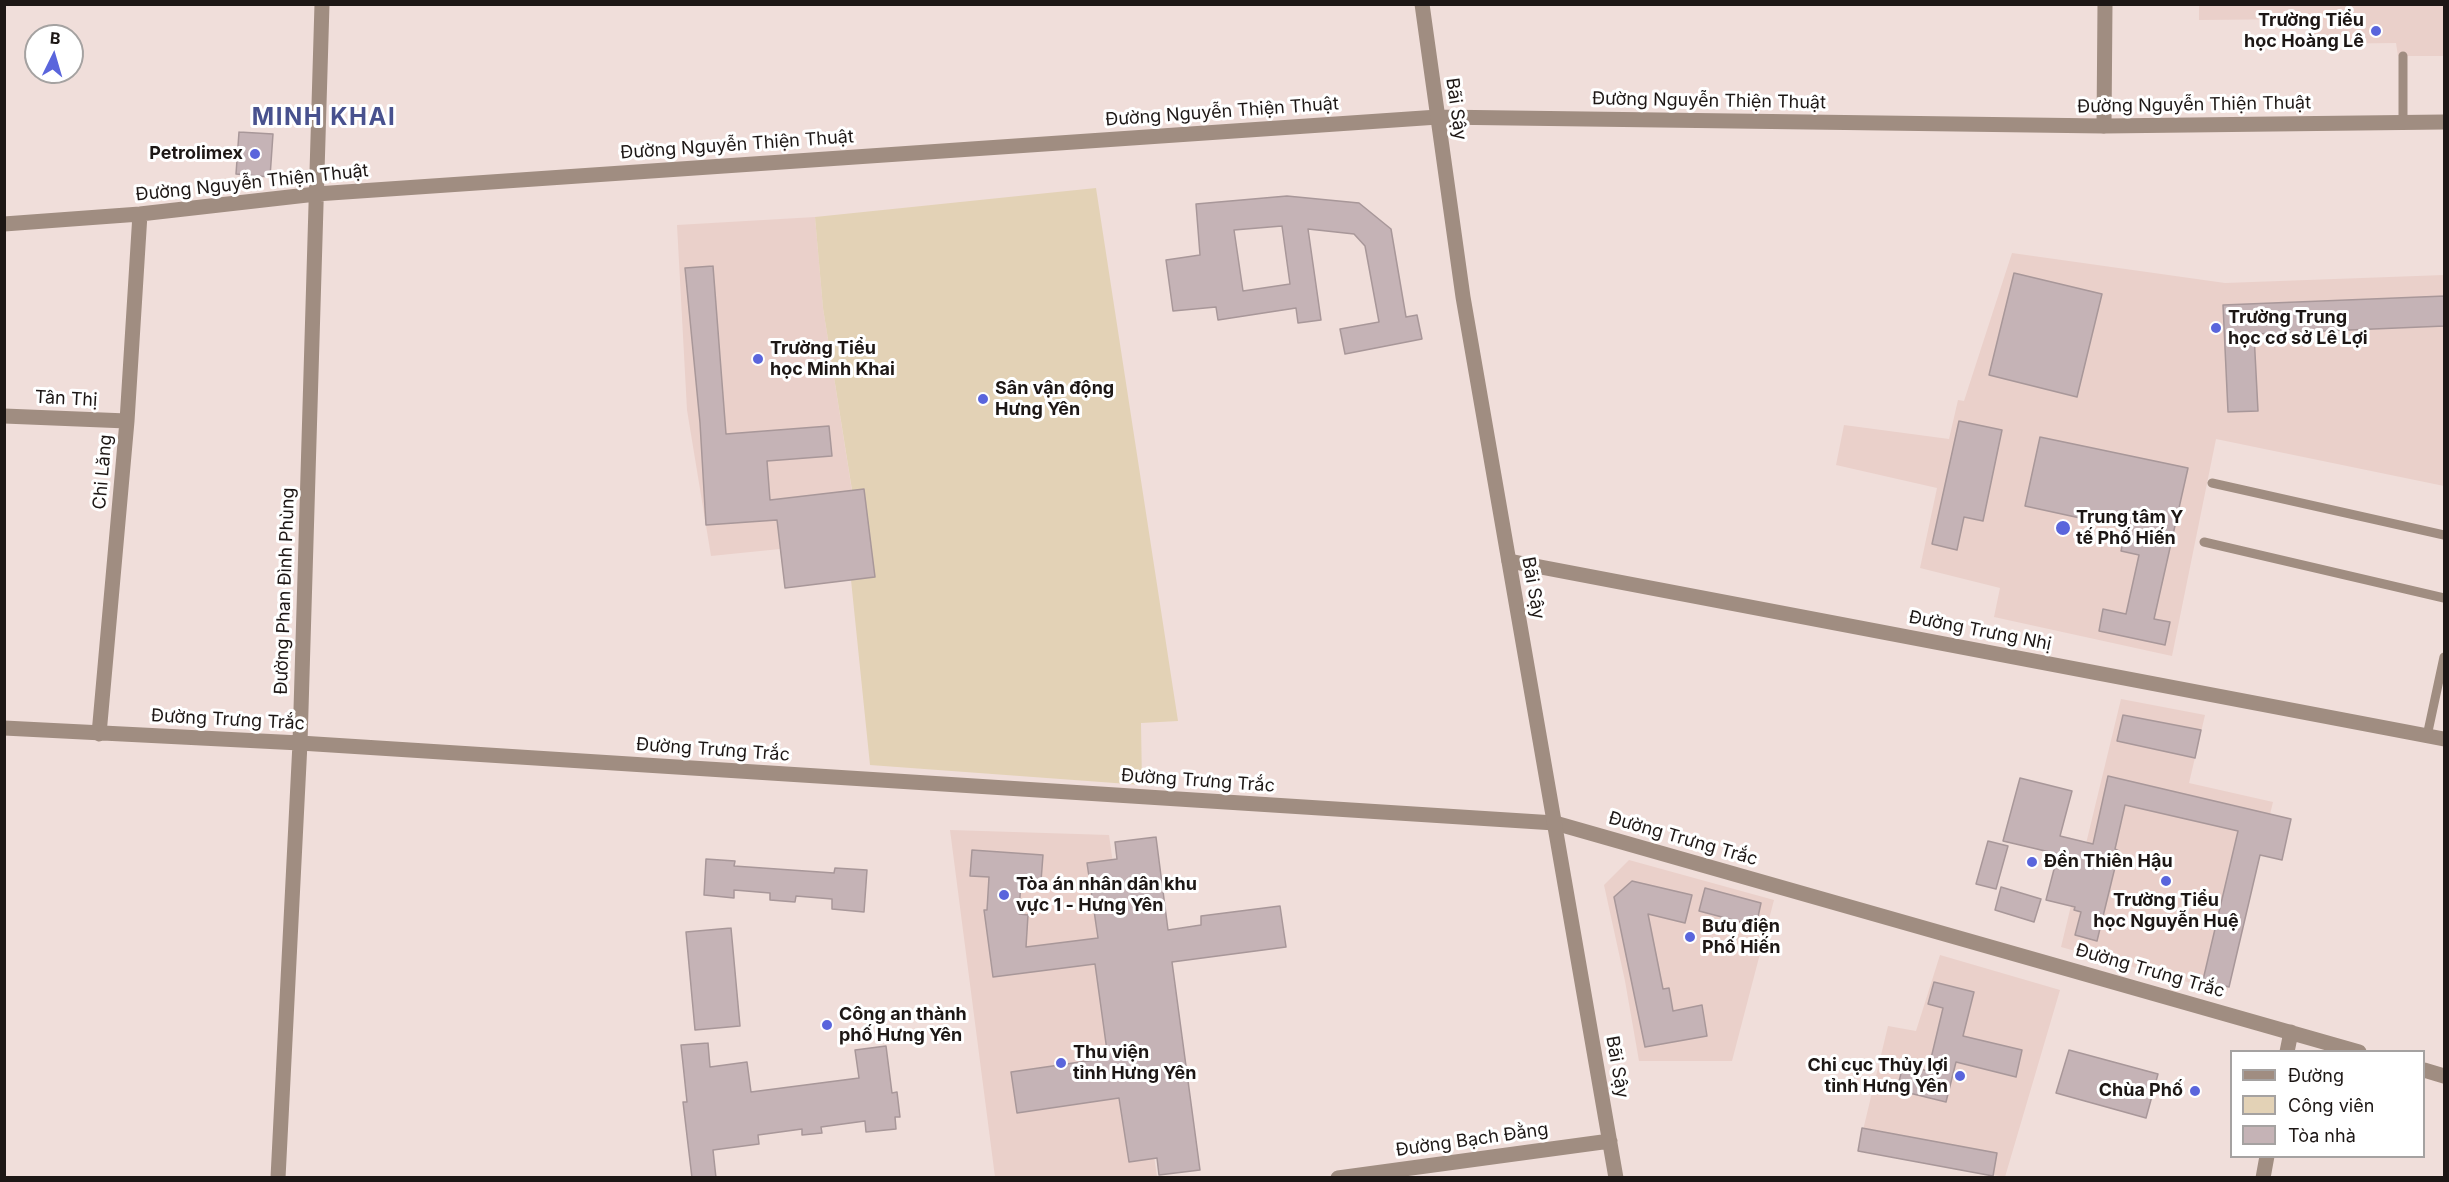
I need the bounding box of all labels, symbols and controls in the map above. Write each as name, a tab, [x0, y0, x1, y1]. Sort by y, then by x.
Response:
place label: Trường Tiểu học Hoàng Lê	[2244, 10, 2364, 52]
north arrow	[24, 24, 84, 84]
marker: Trường Tiểu học Hoàng Lê	[2369, 24, 2383, 38]
text: B	[49, 28, 62, 48]
street label: Bãi Sậy	[1441, 76, 1471, 142]
street label: Đường Nguyễn Thiện Thuật	[1592, 88, 1826, 114]
street label: Đường Nguyễn Thiện Thuật	[2077, 92, 2311, 118]
street label: Đường Nguyễn Thiện Thuật	[1105, 93, 1339, 131]
district label: MINH KHAI	[252, 104, 396, 132]
street label: Đường Nguyễn Thiện Thuật	[620, 126, 854, 164]
place label: Petrolimex	[149, 143, 243, 165]
marker: Petrolimex	[248, 147, 262, 161]
street label: Đường Nguyễn Thiện Thuật	[135, 160, 369, 206]
place label: Trường Trung học cơ sở Lê Lợi	[2228, 307, 2368, 350]
marker: Trường Trung học cơ sở Lê Lợi	[2209, 321, 2223, 335]
place label: Trường Tiểu học Minh Khai	[770, 338, 895, 380]
marker: Trường Tiểu học Minh Khai	[751, 352, 765, 366]
place label: Sân vận động Hưng Yên	[995, 378, 1114, 420]
street label: Tân Thị	[34, 387, 98, 411]
marker: Sân vận động Hưng Yên	[976, 392, 990, 406]
street label: Chi Lăng	[89, 434, 117, 510]
street label: Đường Phan Đình Phùng	[271, 487, 299, 695]
place label: Trung tâm Y tế Phố Hiến	[2076, 507, 2183, 550]
marker: Trung tâm Y tế Phố Hiến	[2054, 519, 2072, 537]
street label: Bãi Sậy	[1517, 555, 1549, 621]
street label: Đường Trưng Nhị	[1907, 607, 2053, 655]
street label: Đường Trưng Trắc	[151, 705, 305, 735]
street label: Đường Trưng Trắc	[635, 734, 791, 766]
street label: Đường Trưng Trắc	[1120, 765, 1276, 797]
street label: Đường Trưng Trắc	[1606, 807, 1760, 871]
place label: Đền Thiên Hậu	[2044, 851, 2173, 873]
marker: Đền Thiên Hậu	[2025, 855, 2039, 869]
place label: Tòa án nhân dân khu vực 1 - Hưng Yên	[1016, 874, 1197, 916]
marker: Trường Tiểu học Nguyễn Huệ	[2159, 874, 2173, 888]
marker: Tòa án nhân dân khu vực 1 - Hưng Yên	[997, 888, 1011, 902]
place label: Trường Tiểu học Nguyễn Huệ	[2093, 890, 2239, 932]
place label: Bưu điện Phố Hiến	[1702, 916, 1780, 958]
marker: Bưu điện Phố Hiến	[1683, 930, 1697, 944]
street label: Đường Trưng Trắc	[2073, 939, 2227, 1003]
place label: Công an thành phố Hưng Yên	[839, 1004, 967, 1046]
marker: Công an thành phố Hưng Yên	[820, 1018, 834, 1032]
street label: Bãi Sậy	[1601, 1034, 1633, 1100]
place label: Thu viện tỉnh Hưng Yên	[1073, 1042, 1196, 1084]
legend	[2230, 1050, 2425, 1158]
place label: Chi cục Thủy lợi tỉnh Hưng Yên	[1807, 1055, 1948, 1098]
marker: Thu viện tỉnh Hưng Yên	[1054, 1056, 1068, 1070]
text: Đường	[2288, 1065, 2344, 1086]
marker: Chi cục Thủy lợi tỉnh Hưng Yên	[1953, 1069, 1967, 1083]
place label: Chùa Phố	[2099, 1080, 2183, 1102]
marker: Chùa Phố	[2188, 1084, 2202, 1098]
text: Công viên	[2288, 1095, 2374, 1116]
street label: Đường Bạch Đằng	[1394, 1119, 1550, 1161]
text: Tòa nhà	[2288, 1125, 2356, 1146]

